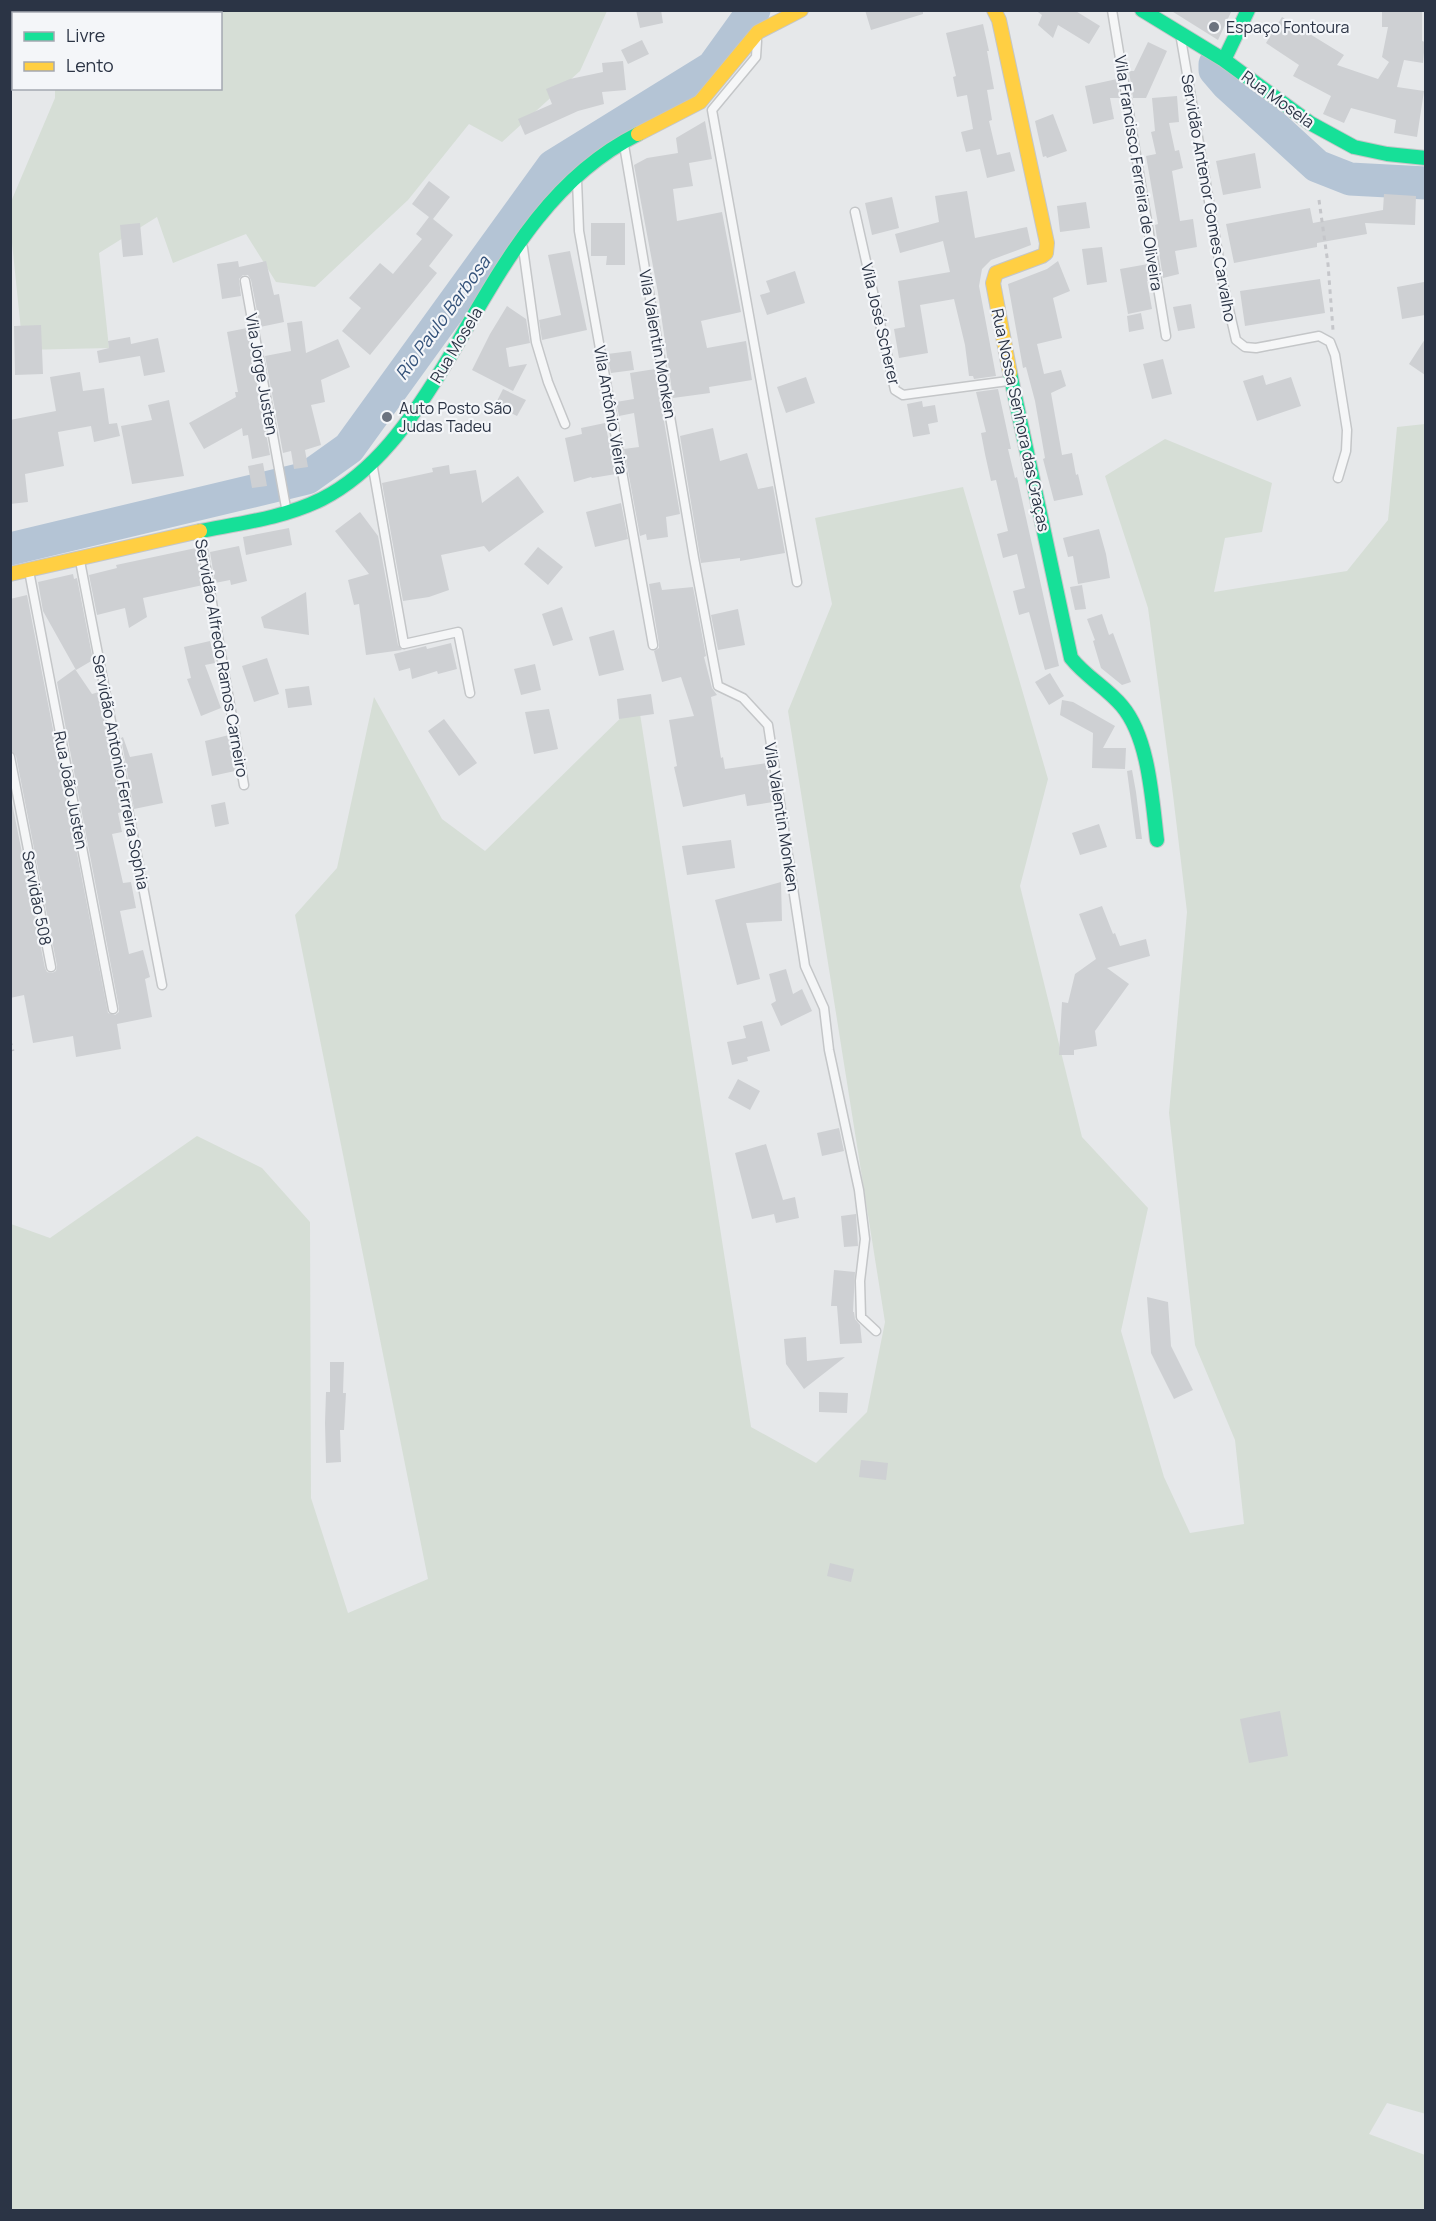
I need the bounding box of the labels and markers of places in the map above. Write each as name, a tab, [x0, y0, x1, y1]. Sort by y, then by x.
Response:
place label: Espaço Fontoura	[1226, 16, 1349, 38]
marker: Espaço Fontoura	[1207, 20, 1221, 34]
place label: Auto Posto São Judas Tadeu	[399, 397, 512, 437]
marker: Auto Posto São Judas Tadeu	[380, 410, 394, 424]

